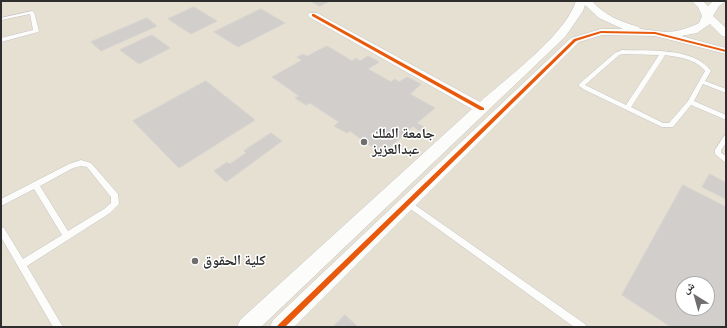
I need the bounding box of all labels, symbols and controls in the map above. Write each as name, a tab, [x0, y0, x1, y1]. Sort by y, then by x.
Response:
place label: جامعة الملك عبدالعزيز	[372, 126, 435, 158]
marker: جامعة الملك عبدالعزيز	[359, 137, 369, 147]
place label: كلية الحقوق	[203, 253, 266, 269]
marker: كلية الحقوق	[190, 256, 200, 266]
north arrow	[675, 276, 715, 316]
text: ش	[680, 278, 697, 296]

